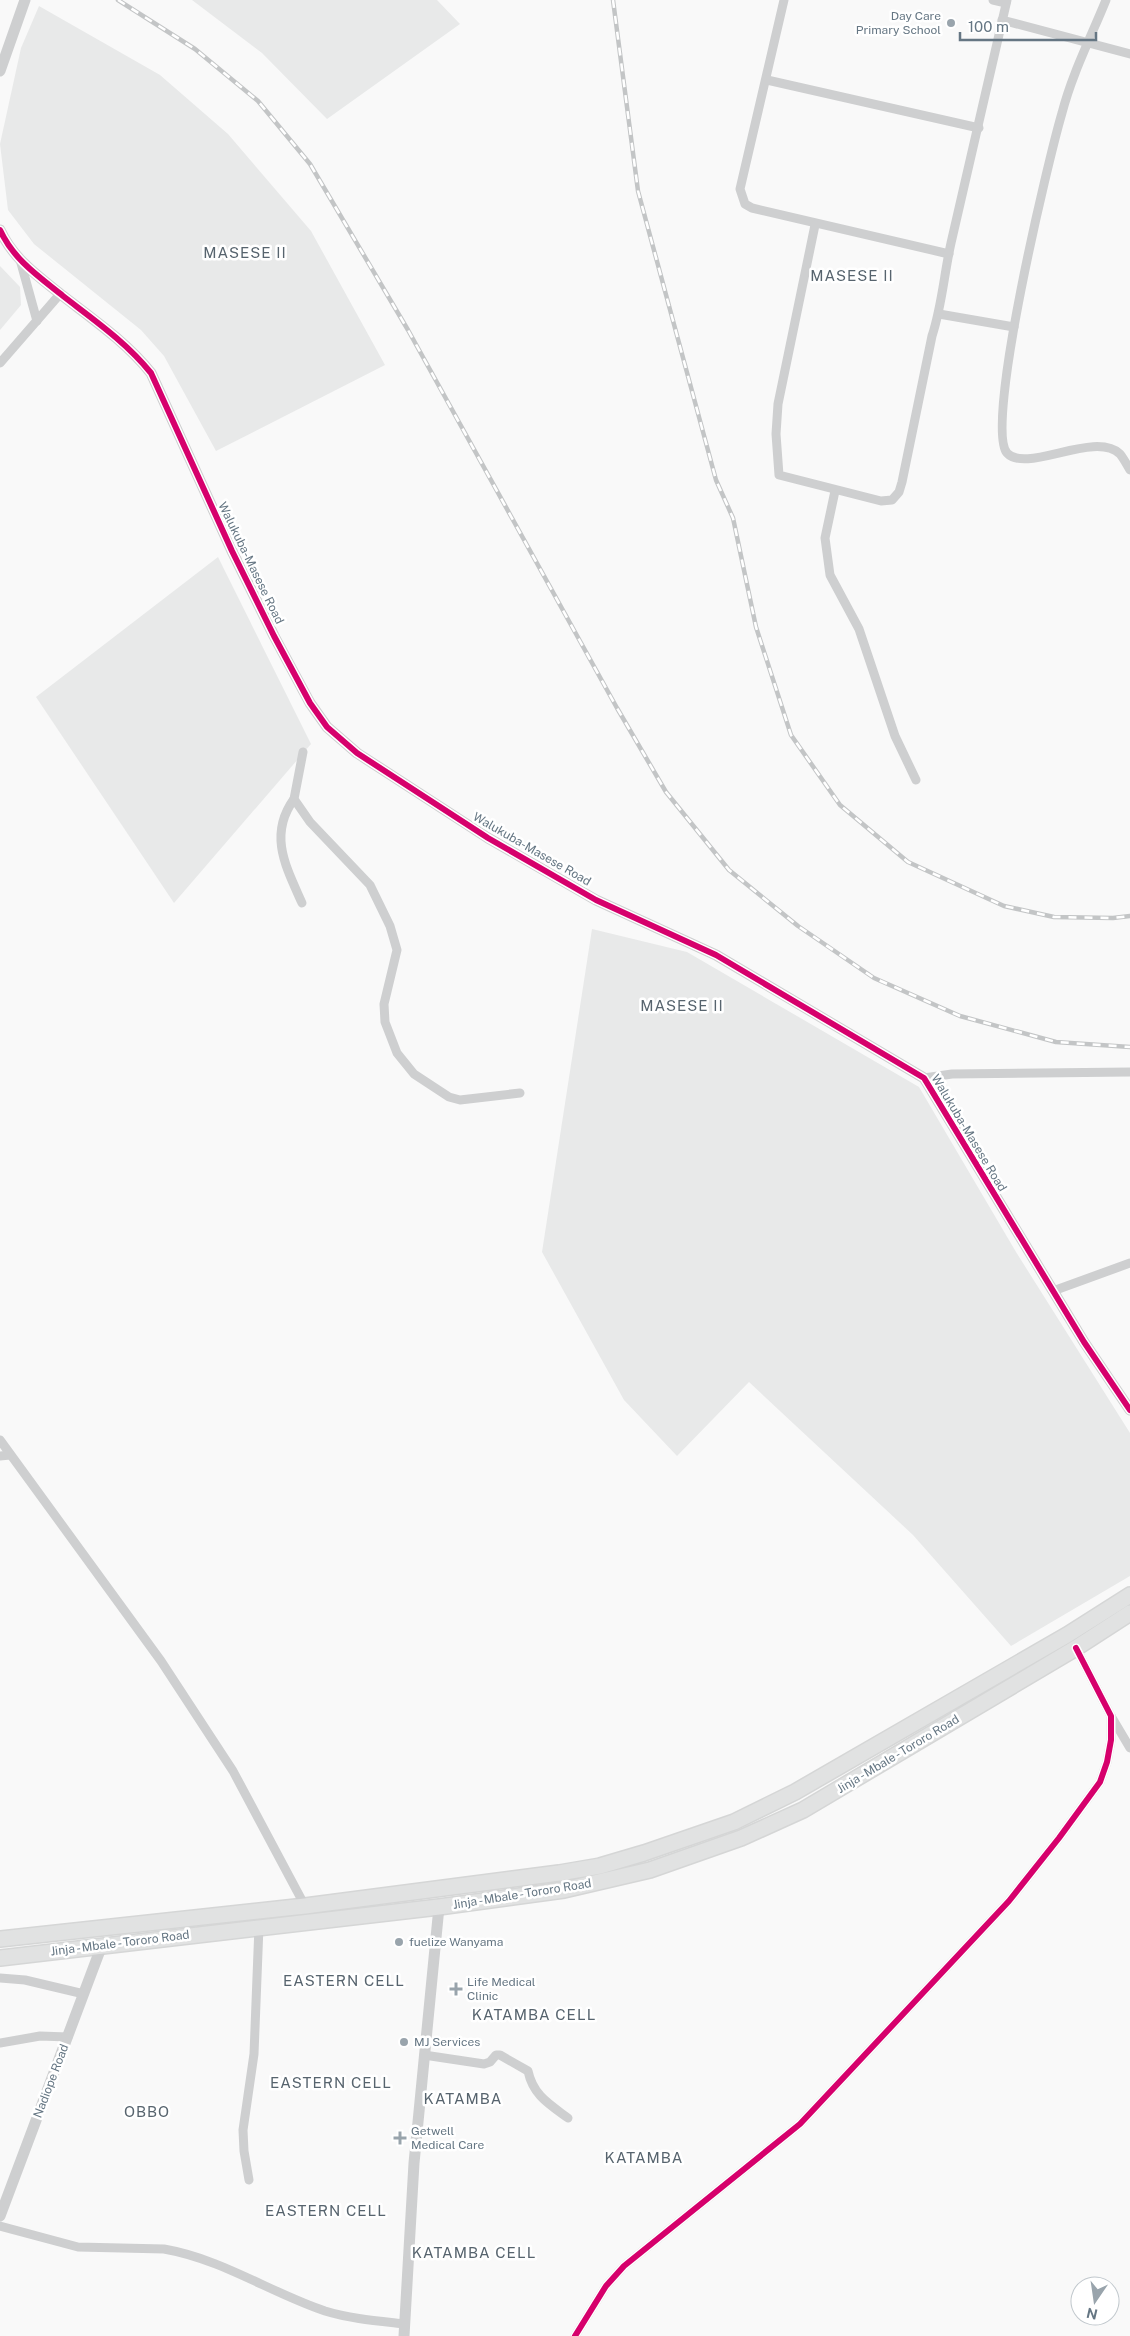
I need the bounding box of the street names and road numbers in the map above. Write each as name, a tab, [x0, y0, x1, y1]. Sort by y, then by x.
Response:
street label: Walukuba-Masese Road	[215, 500, 287, 626]
street label: Walukuba-Masese Road	[470, 809, 594, 889]
street label: Walukuba-Masese Road	[928, 1072, 1010, 1194]
street label: Jinja - Mbale - Tororo Road	[834, 1712, 962, 1796]
street label: Jinja - Mbale - Tororo Road	[452, 1876, 592, 1912]
street label: Jinja - Mbale - Tororo Road	[50, 1928, 190, 1958]
street label: Nadiope Road	[31, 2042, 71, 2120]

